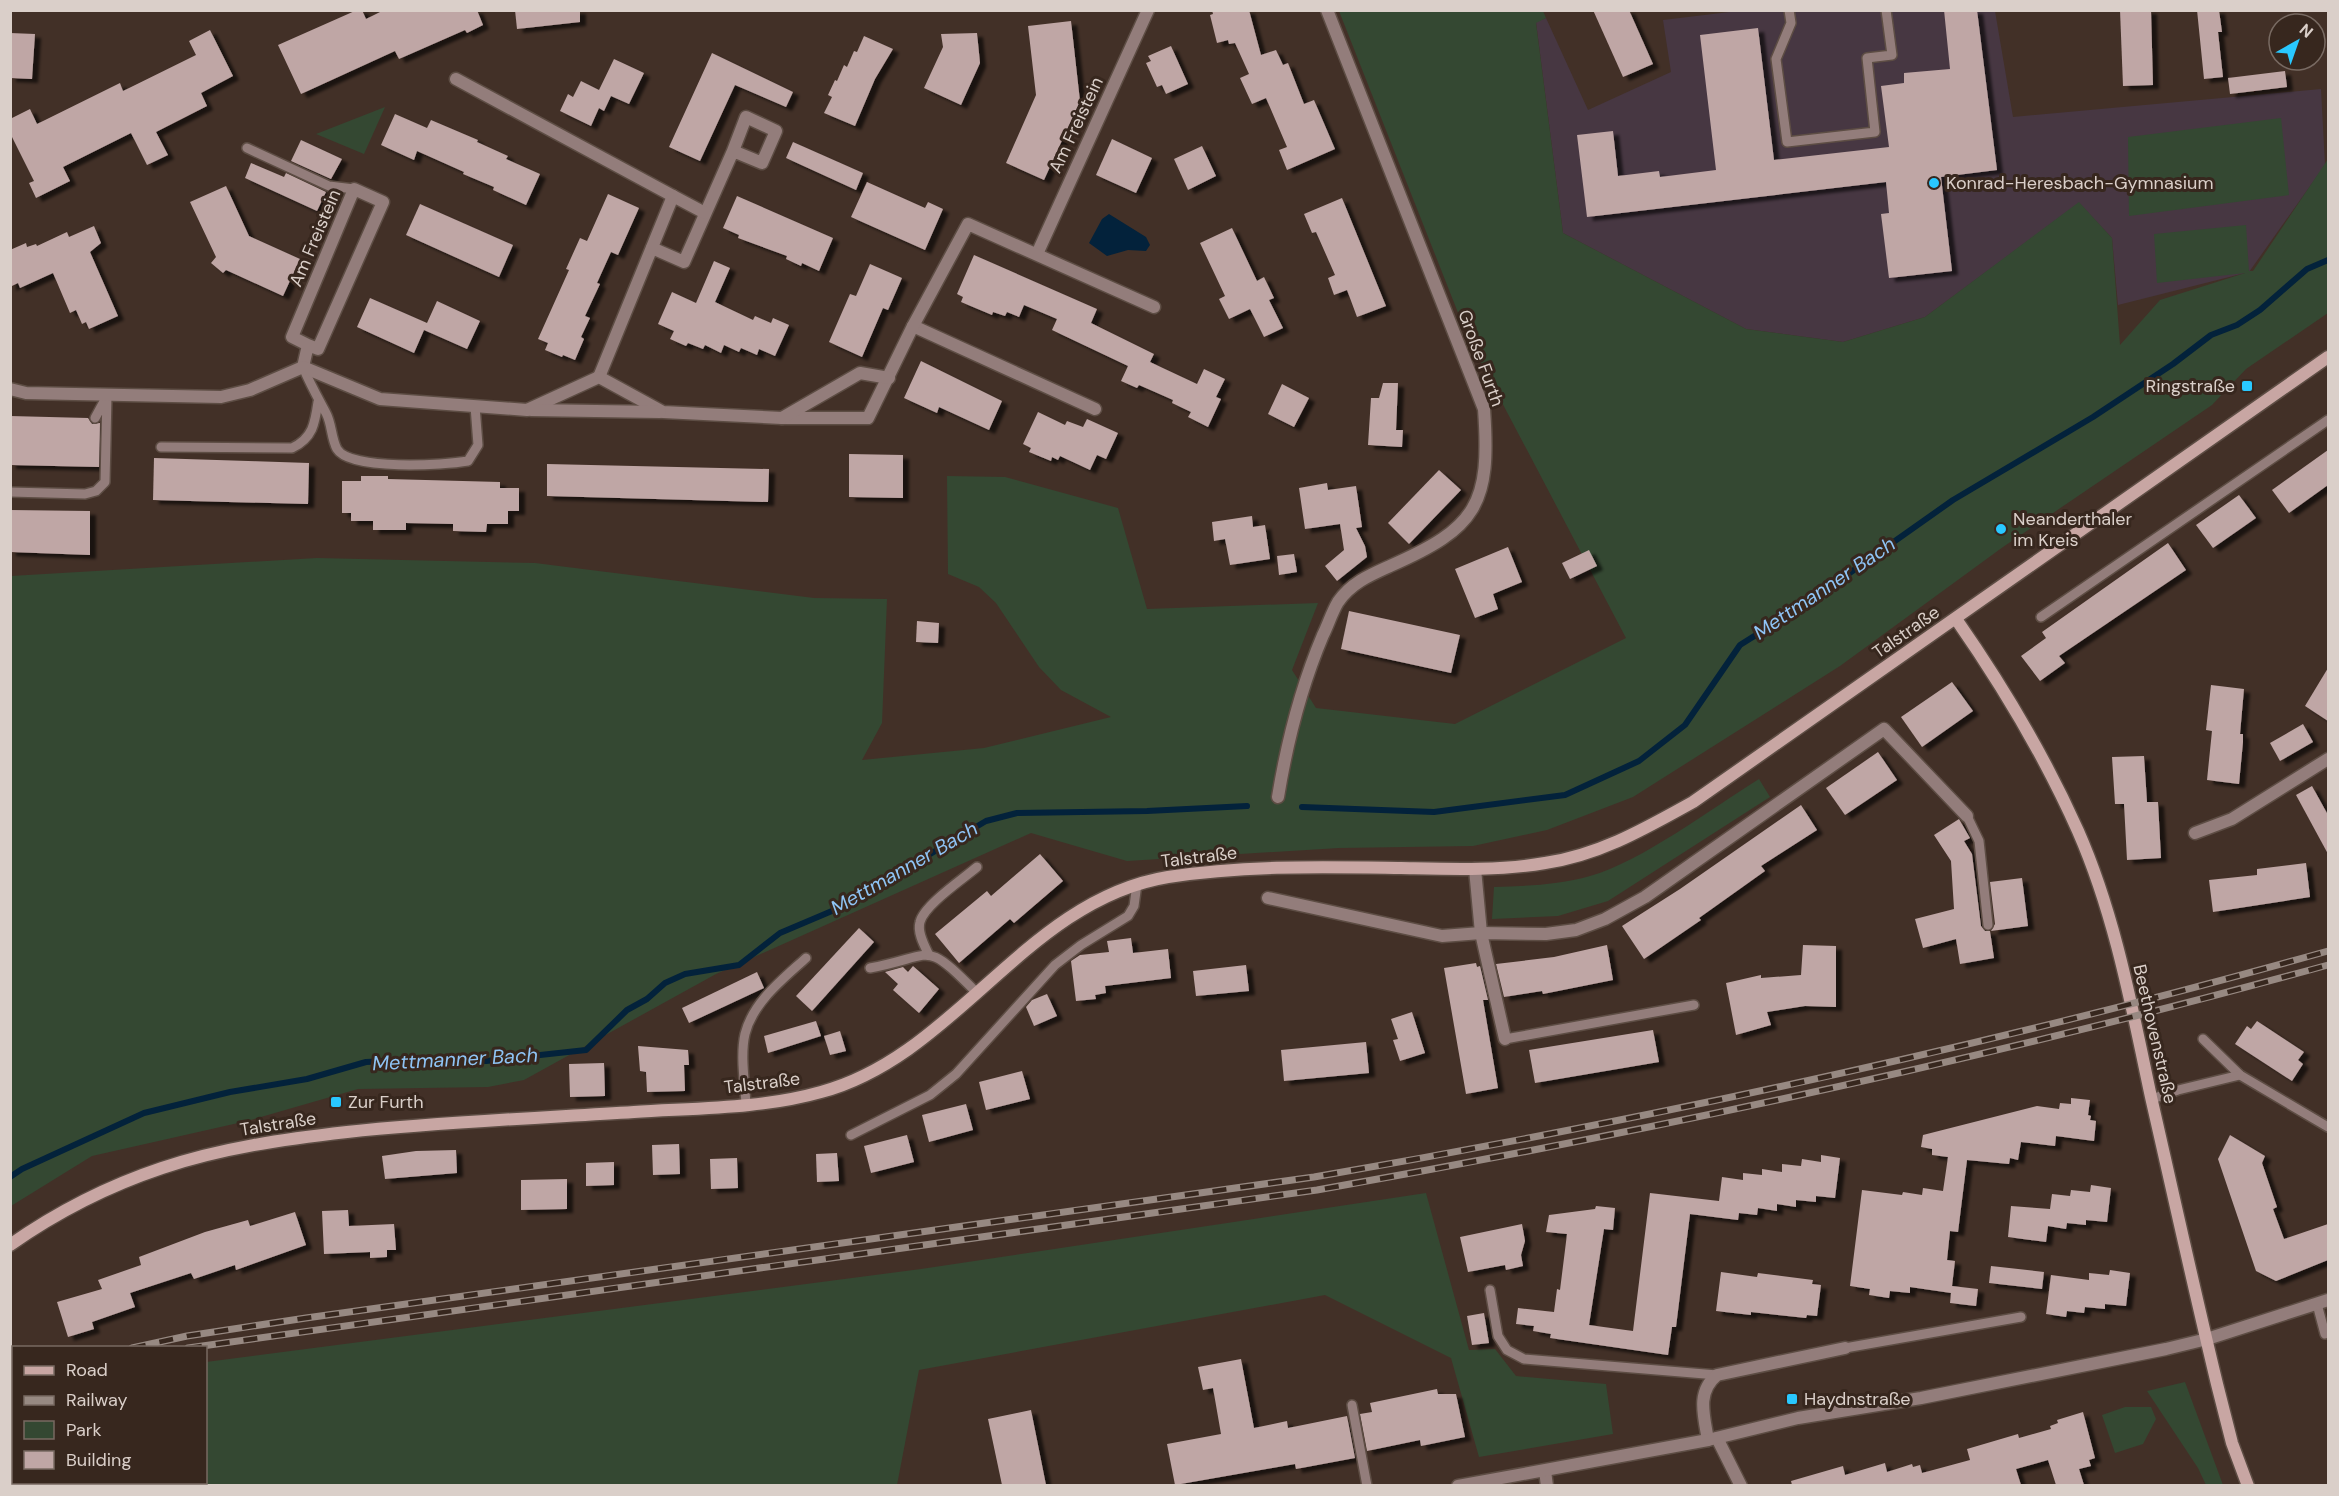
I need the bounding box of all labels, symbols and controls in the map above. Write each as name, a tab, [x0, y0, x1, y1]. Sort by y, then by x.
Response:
north arrow	[2267, 12, 2327, 72]
text: N	[2295, 19, 2318, 43]
street label: Am Freistein	[1043, 73, 1109, 177]
place label: Konrad-Heresbach-Gymnasium	[1946, 171, 2213, 195]
marker: Konrad-Heresbach-Gymnasium	[1927, 176, 1941, 190]
street label: Am Freistein	[284, 186, 346, 290]
street label: Große Furth	[1452, 306, 1510, 410]
place label: Ringstraße	[2146, 374, 2235, 398]
marker: Ringstraße	[2240, 379, 2254, 393]
place label: Neanderthaler im Kreis	[2013, 507, 2132, 552]
marker: Neanderthaler im Kreis	[1994, 522, 2008, 536]
water label: Mettmanner Bach	[1748, 531, 1900, 645]
street label: Talstraße	[1868, 600, 1944, 664]
water label: Mettmanner Bach	[826, 815, 982, 921]
street label: Talstraße	[1160, 840, 1238, 874]
street label: Beethovenstraße	[2127, 962, 2183, 1106]
water label: Mettmanner Bach	[371, 1042, 539, 1076]
street label: Talstraße	[723, 1066, 801, 1100]
place label: Zur Furth	[348, 1090, 424, 1114]
marker: Zur Furth	[329, 1095, 343, 1109]
street label: Talstraße	[238, 1106, 318, 1142]
legend	[12, 1346, 207, 1484]
text: Road	[66, 1358, 108, 1382]
place label: Haydnstraße	[1804, 1387, 1911, 1411]
text: Railway	[66, 1388, 128, 1412]
marker: Haydnstraße	[1785, 1392, 1799, 1406]
text: Park	[66, 1418, 102, 1442]
text: Building	[66, 1448, 131, 1472]

